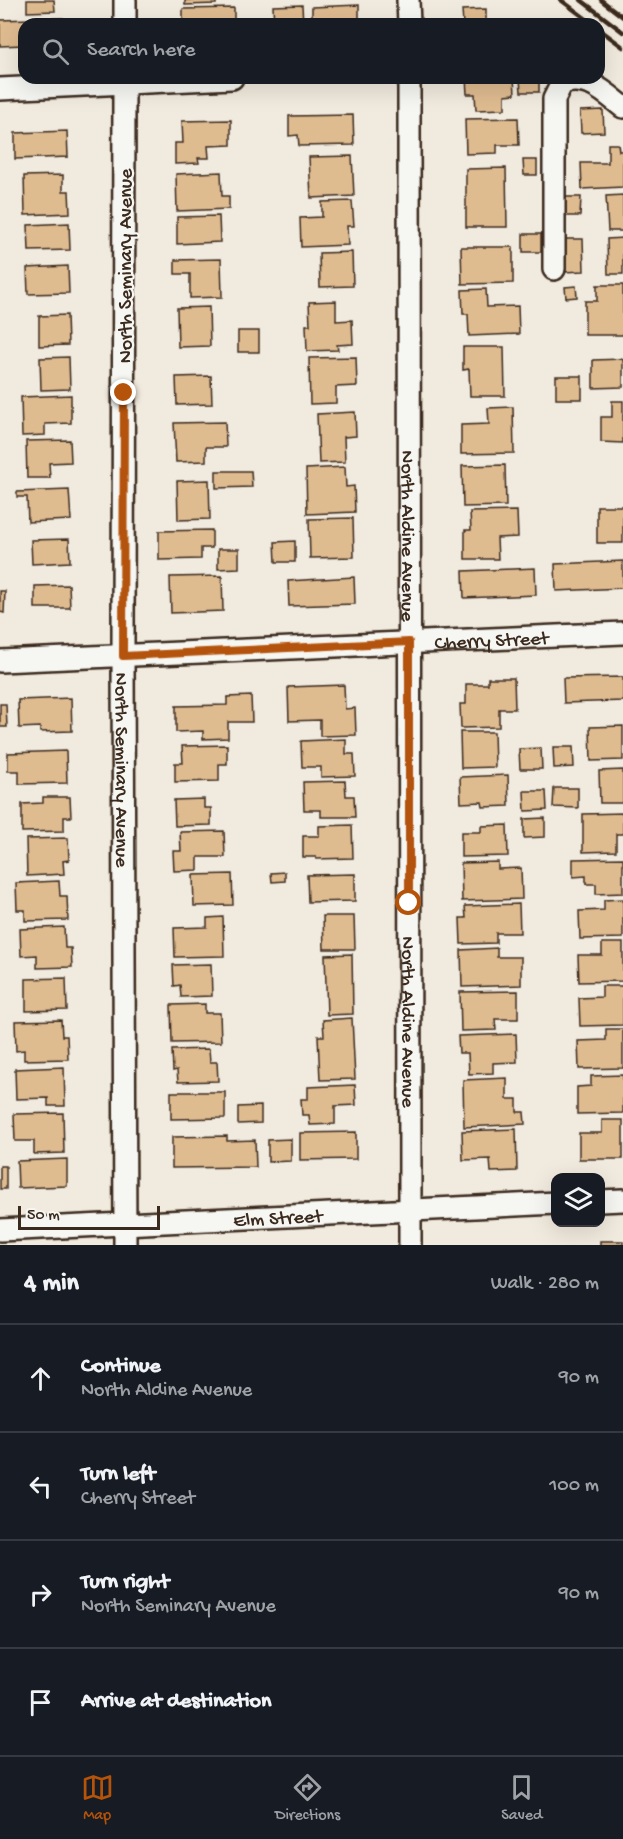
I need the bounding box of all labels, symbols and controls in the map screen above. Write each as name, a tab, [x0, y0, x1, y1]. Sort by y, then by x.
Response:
search box	[18, 18, 605, 84]
icon: search	[39, 35, 72, 68]
text: Search here	[87, 38, 195, 64]
street label: North Seminary Avenue	[116, 168, 139, 363]
route end	[110, 379, 136, 405]
street label: North Aldine Avenue	[394, 450, 417, 622]
street label: Cherry Street	[434, 628, 551, 656]
street label: North Seminary Avenue	[108, 673, 132, 868]
route start	[395, 889, 421, 915]
street label: North Aldine Avenue	[395, 936, 418, 1108]
map controls	[551, 1173, 605, 1227]
button: layers	[551, 1173, 605, 1227]
scale bar	[18, 1203, 160, 1230]
street label: Elm Street	[233, 1206, 325, 1234]
text: 50 m	[27, 1207, 60, 1226]
text: 4 min	[24, 1269, 79, 1300]
text: Walk · 280 m	[491, 1273, 599, 1296]
text: Continue	[81, 1354, 161, 1380]
icon: ahead	[24, 1362, 57, 1395]
text: 90 m	[559, 1367, 599, 1390]
text: North Aldine Avenue	[81, 1380, 252, 1403]
text: Turn left	[81, 1462, 155, 1488]
icon: left	[24, 1470, 57, 1503]
text: 100 m	[549, 1475, 599, 1498]
text: Cherry Street	[81, 1488, 195, 1511]
text: Turn right	[81, 1570, 169, 1596]
icon: right	[24, 1578, 57, 1611]
text: 90 m	[559, 1583, 599, 1606]
text: North Seminary Avenue	[81, 1596, 276, 1619]
icon: arrive	[24, 1686, 57, 1719]
text: Arrive at destination	[81, 1689, 271, 1715]
tab: Map	[81, 1771, 114, 1826]
tab: Directions	[275, 1771, 340, 1826]
tab: Saved	[501, 1771, 542, 1826]

